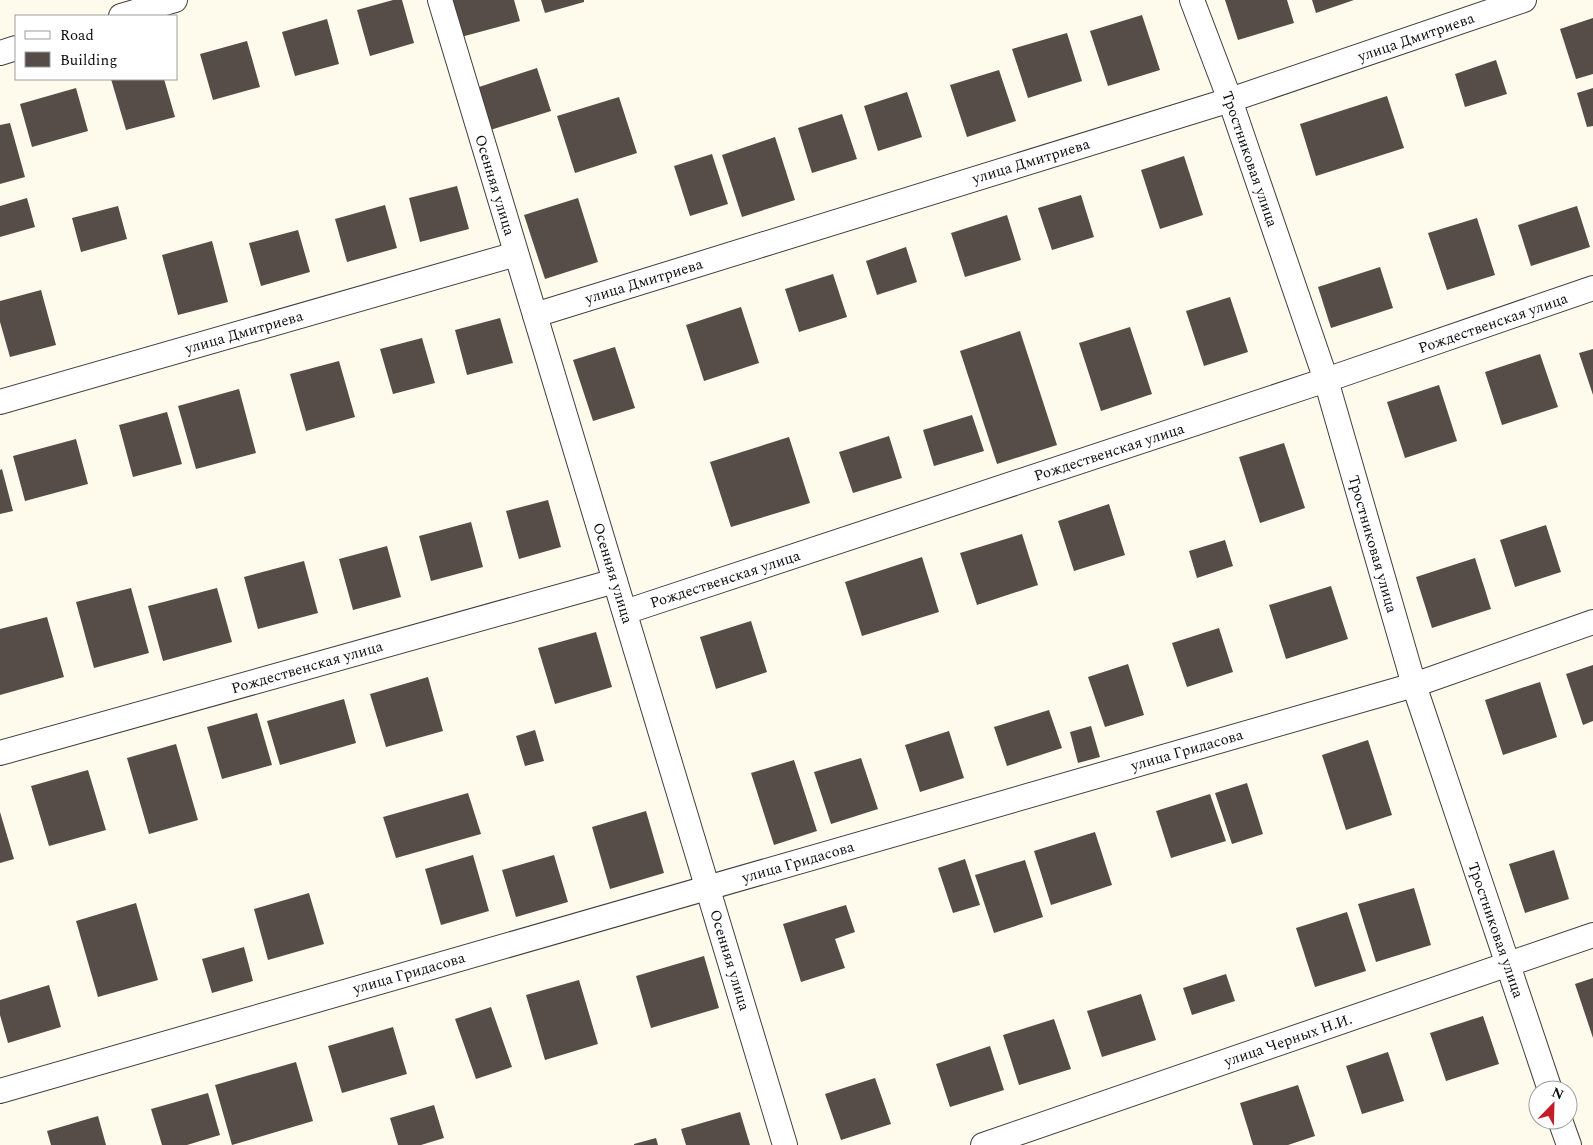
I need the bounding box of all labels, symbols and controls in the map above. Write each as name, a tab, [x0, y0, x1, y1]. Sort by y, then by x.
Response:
street label: улица Дмитриева	[1354, 7, 1478, 69]
legend	[15, 15, 178, 80]
text: Road	[60, 24, 94, 47]
text: Building	[60, 49, 117, 72]
street label: Тростниковая улица	[1215, 88, 1284, 231]
street label: Осенняя улица	[468, 132, 521, 239]
street label: улица Дмитриева	[968, 132, 1094, 191]
street label: улица Дмитриева	[581, 252, 707, 311]
street label: Рождественская улица	[1415, 287, 1572, 360]
street label: улица Дмитриева	[181, 304, 307, 361]
street label: Рождественская улица	[1031, 417, 1188, 488]
street label: Тростниковая улица	[1342, 473, 1403, 616]
street label: Осенняя улица	[586, 520, 639, 627]
street label: Рождественская улица	[647, 544, 804, 615]
street label: Рождественская улица	[229, 635, 386, 700]
street label: улица Гридасова	[1127, 723, 1247, 778]
street label: улица Гридасова	[738, 835, 858, 890]
street label: Тростниковая улица	[1461, 859, 1530, 1002]
street label: Осенняя улица	[703, 907, 756, 1014]
street label: улица Гридасова	[349, 946, 469, 1001]
street label: улица Черных Н.И.	[1220, 1008, 1355, 1073]
north arrow	[1528, 1080, 1578, 1130]
text: N	[1549, 1082, 1567, 1105]

